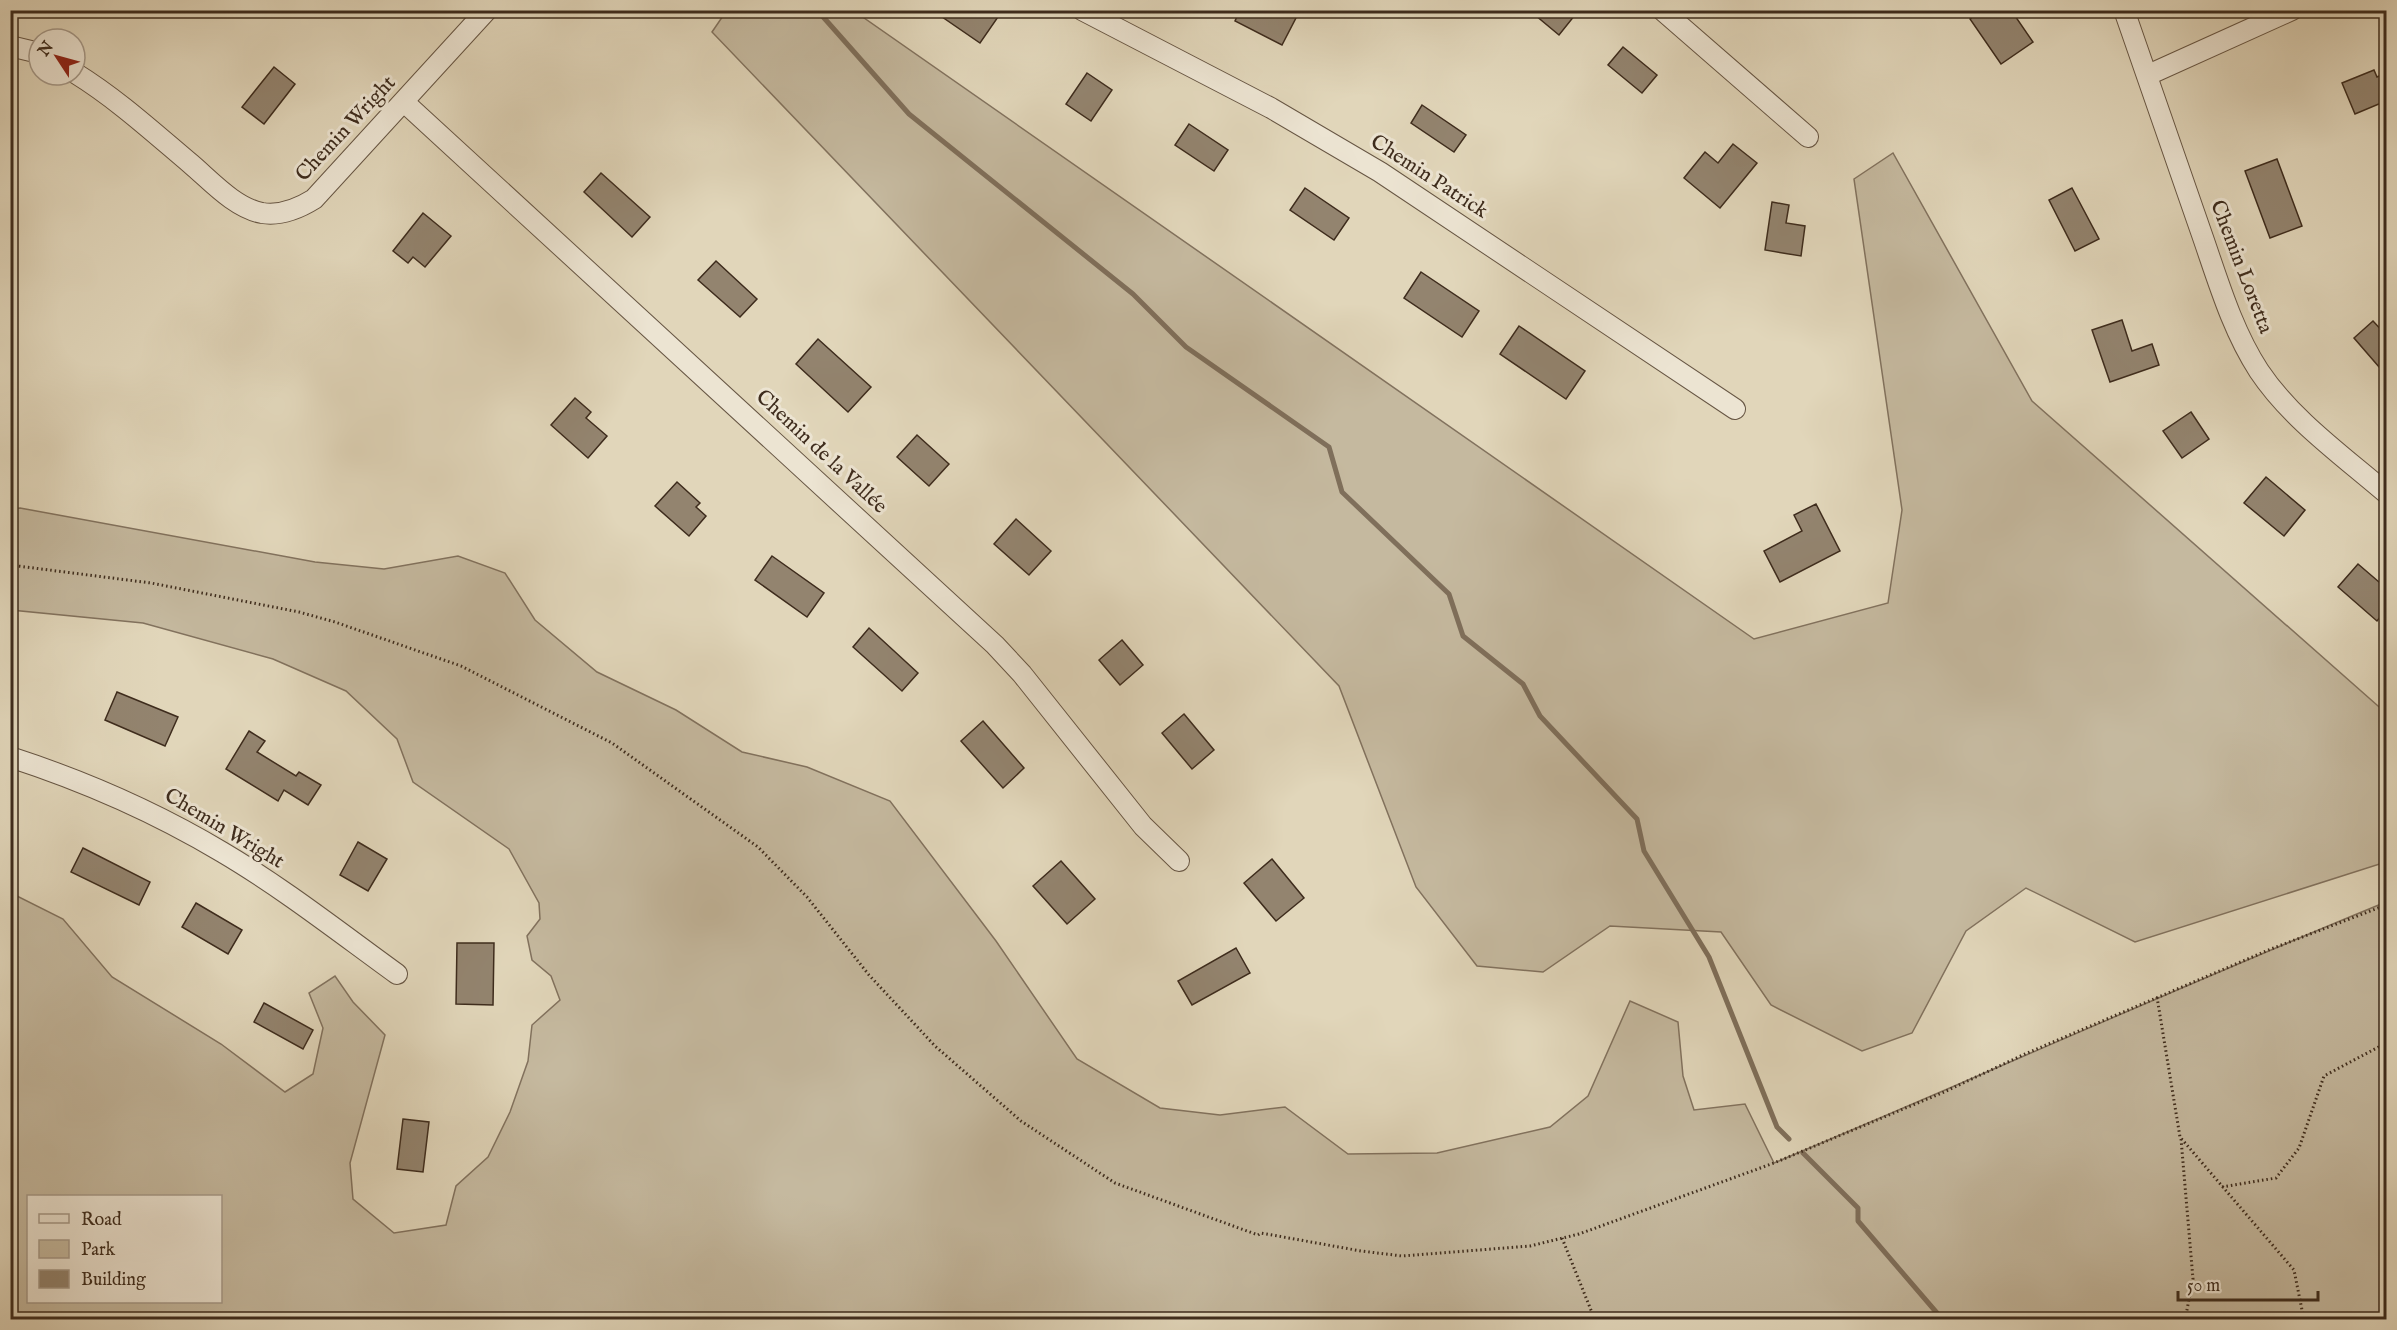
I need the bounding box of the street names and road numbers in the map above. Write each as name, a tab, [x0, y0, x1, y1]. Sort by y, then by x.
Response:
street label: Chemin Wright	[290, 70, 402, 188]
street label: Chemin Patrick	[1365, 129, 1494, 226]
street label: Chemin Loretta	[2203, 197, 2279, 338]
street label: Chemin de la Vallée	[749, 384, 893, 520]
street label: Chemin Wright	[159, 783, 289, 875]

